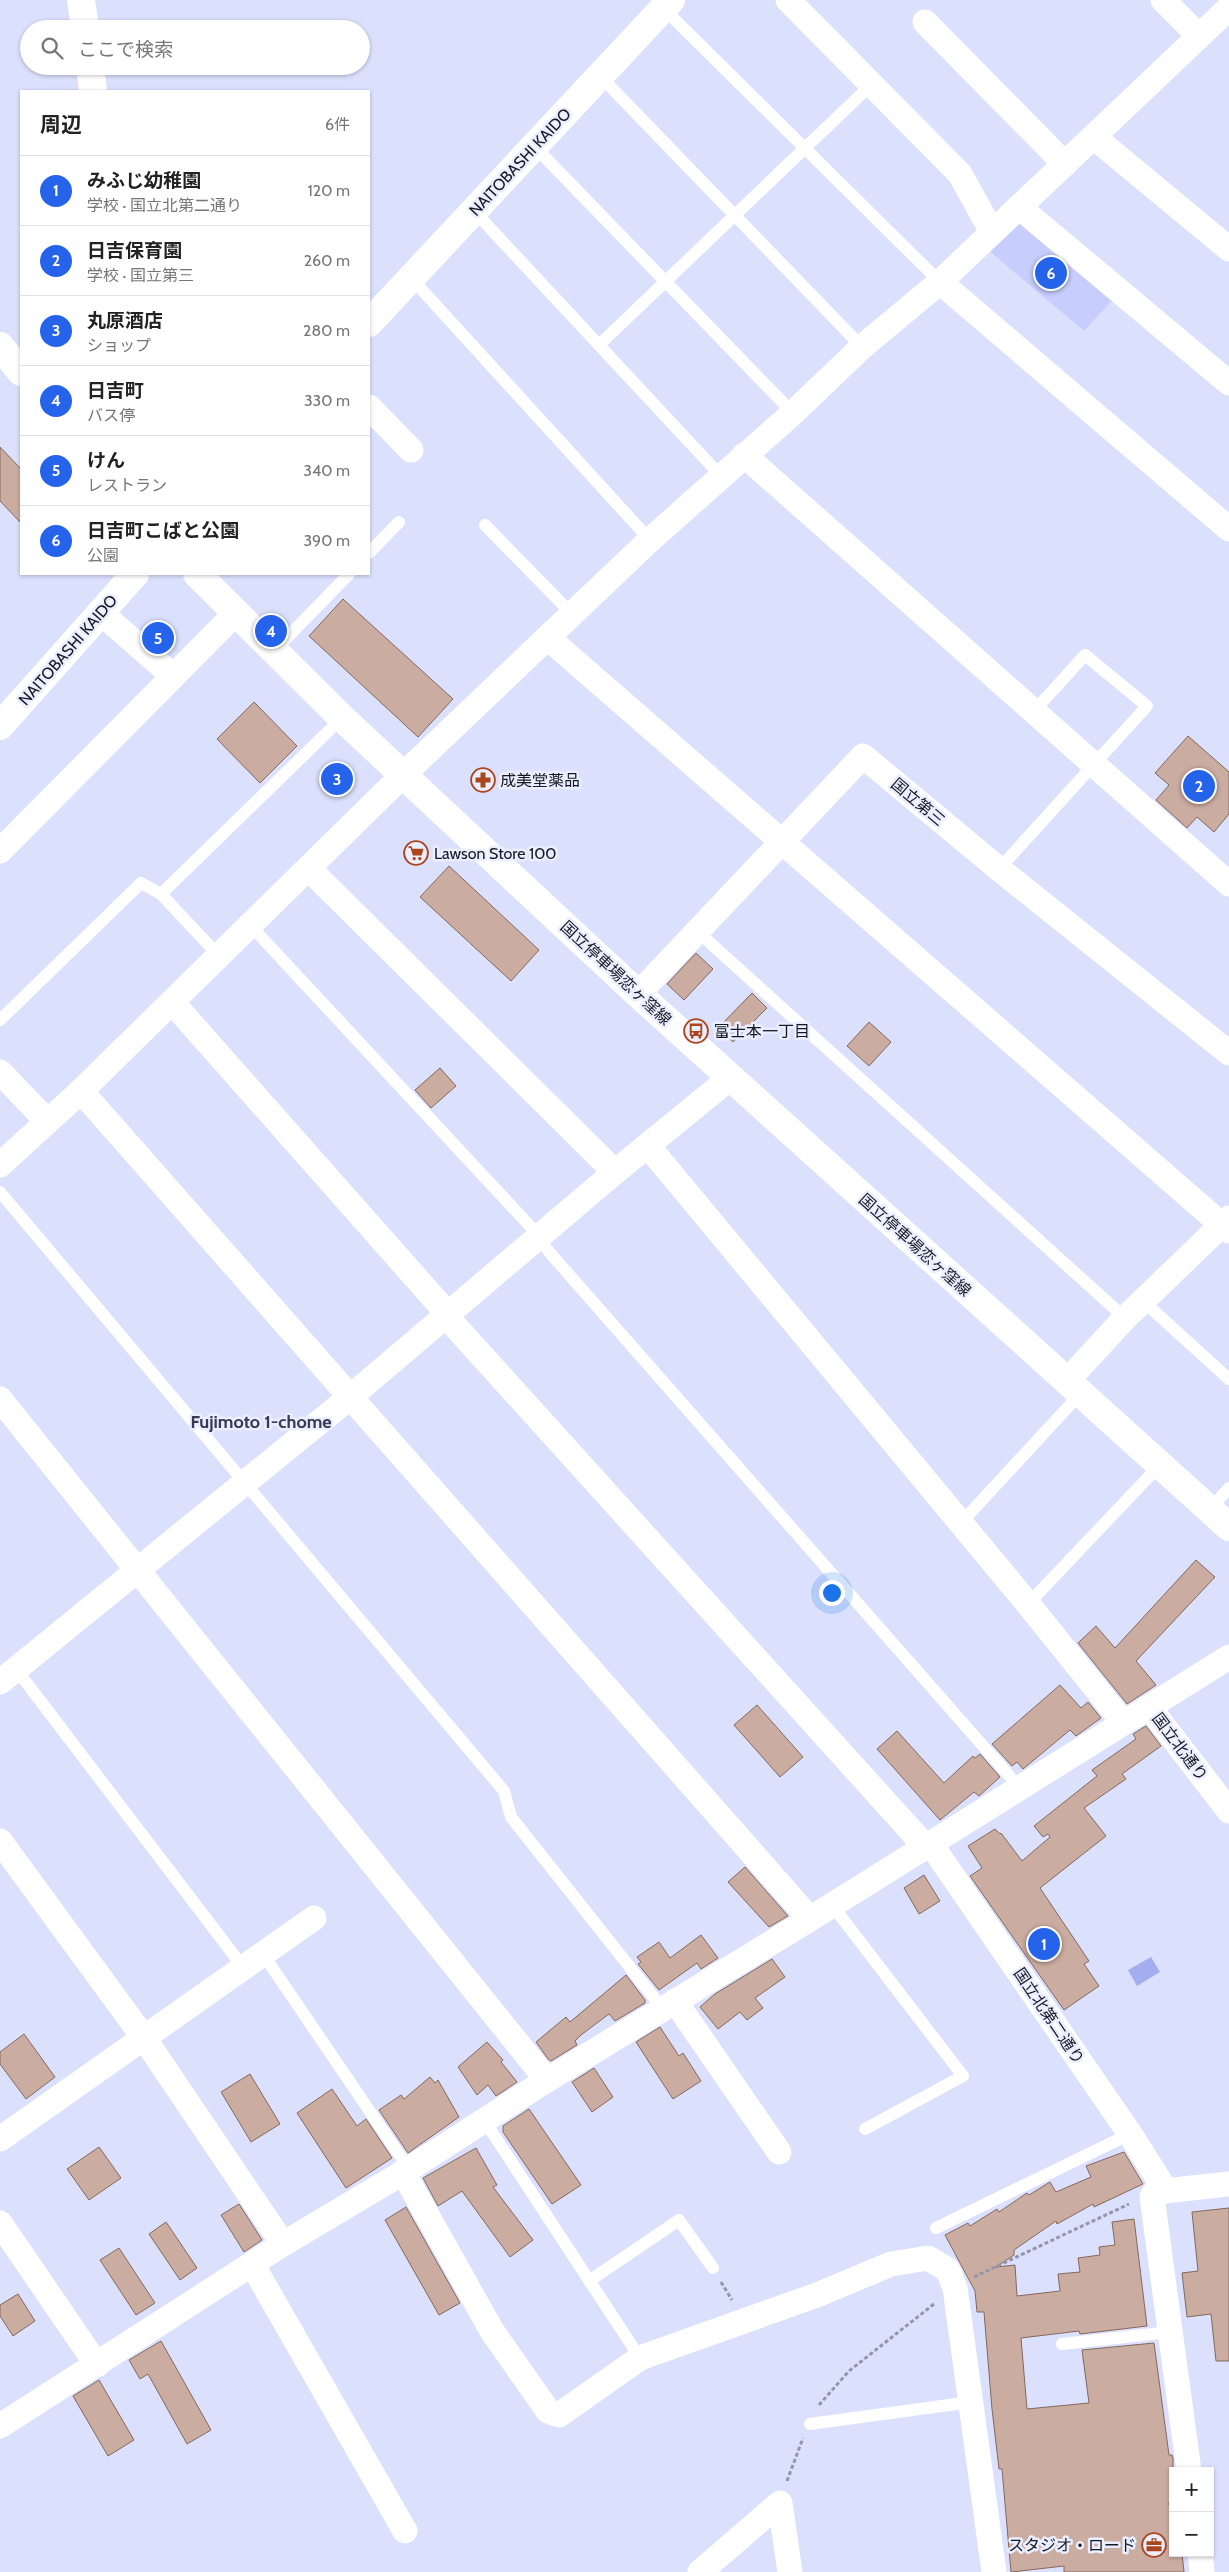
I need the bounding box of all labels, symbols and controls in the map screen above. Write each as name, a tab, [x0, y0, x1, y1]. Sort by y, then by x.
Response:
search box	[20, 20, 370, 75]
icon: search	[38, 34, 66, 62]
text: ここで検索	[78, 38, 173, 61]
street label: NAITOBASHI KAIDO	[465, 104, 575, 220]
text: 周辺	[40, 112, 82, 137]
text: 6件	[325, 115, 350, 134]
text: みふじ幼稚園	[87, 169, 201, 192]
text: 1	[53, 181, 59, 200]
text: 120 m	[308, 181, 350, 200]
text: 学校 · 国立北第二通り	[87, 196, 242, 215]
text: 日吉保育園	[87, 239, 182, 262]
text: 2	[52, 251, 60, 270]
text: 260 m	[304, 251, 350, 270]
pin: 6	[1035, 254, 1067, 292]
text: 学校 · 国立第三	[87, 266, 194, 285]
text: 丸原酒店	[87, 309, 163, 332]
text: 3	[52, 321, 60, 340]
text: 280 m	[303, 321, 350, 340]
text: ショップ	[87, 336, 151, 355]
text: 日吉町	[87, 379, 144, 402]
text: 4	[51, 391, 61, 410]
text: 330 m	[304, 391, 350, 410]
text: バス停	[87, 406, 135, 425]
text: けん	[87, 449, 125, 472]
text: 5	[52, 461, 60, 480]
text: 340 m	[303, 461, 350, 480]
text: レストラン	[87, 476, 167, 495]
text: 日吉町こばと公園	[87, 519, 239, 542]
text: 6	[52, 531, 61, 550]
text: 390 m	[303, 531, 350, 550]
text: 公園	[87, 546, 119, 565]
street label: NAITOBASHI KAIDO	[15, 591, 121, 709]
pin: 4	[255, 612, 287, 650]
pin: 5	[142, 619, 174, 657]
pin: 3	[321, 760, 353, 798]
pharmacy icon: 成美堂薬品	[470, 767, 496, 793]
pin: 2	[1183, 767, 1215, 805]
place label: 成美堂薬品	[500, 771, 580, 790]
street label: 国立第三	[887, 774, 949, 830]
supermarket icon: Lawson Store 100	[403, 840, 429, 866]
place label: Lawson Store 100	[434, 844, 556, 863]
street label: 国立停車場恋ヶ窪線	[557, 917, 675, 1029]
bus stop icon: 富士本一丁目	[683, 1018, 709, 1044]
place label: 富士本一丁目	[714, 1022, 810, 1041]
street label: 国立停車場恋ヶ窪線	[855, 1190, 975, 1300]
district label: Fujimoto 1-chome	[190, 1411, 332, 1433]
your location	[819, 1580, 845, 1606]
street label: 国立北通り	[1148, 1709, 1212, 1785]
pin: 1	[1028, 1925, 1060, 1963]
street label: 国立北第二通り	[1010, 1964, 1088, 2068]
map controls	[1169, 2467, 1214, 2557]
button: +	[1169, 2467, 1214, 2512]
button: −	[1169, 2512, 1214, 2557]
office icon: スタジオ・ロード	[1141, 2532, 1167, 2558]
place label: スタジオ・ロード	[1008, 2536, 1136, 2555]

